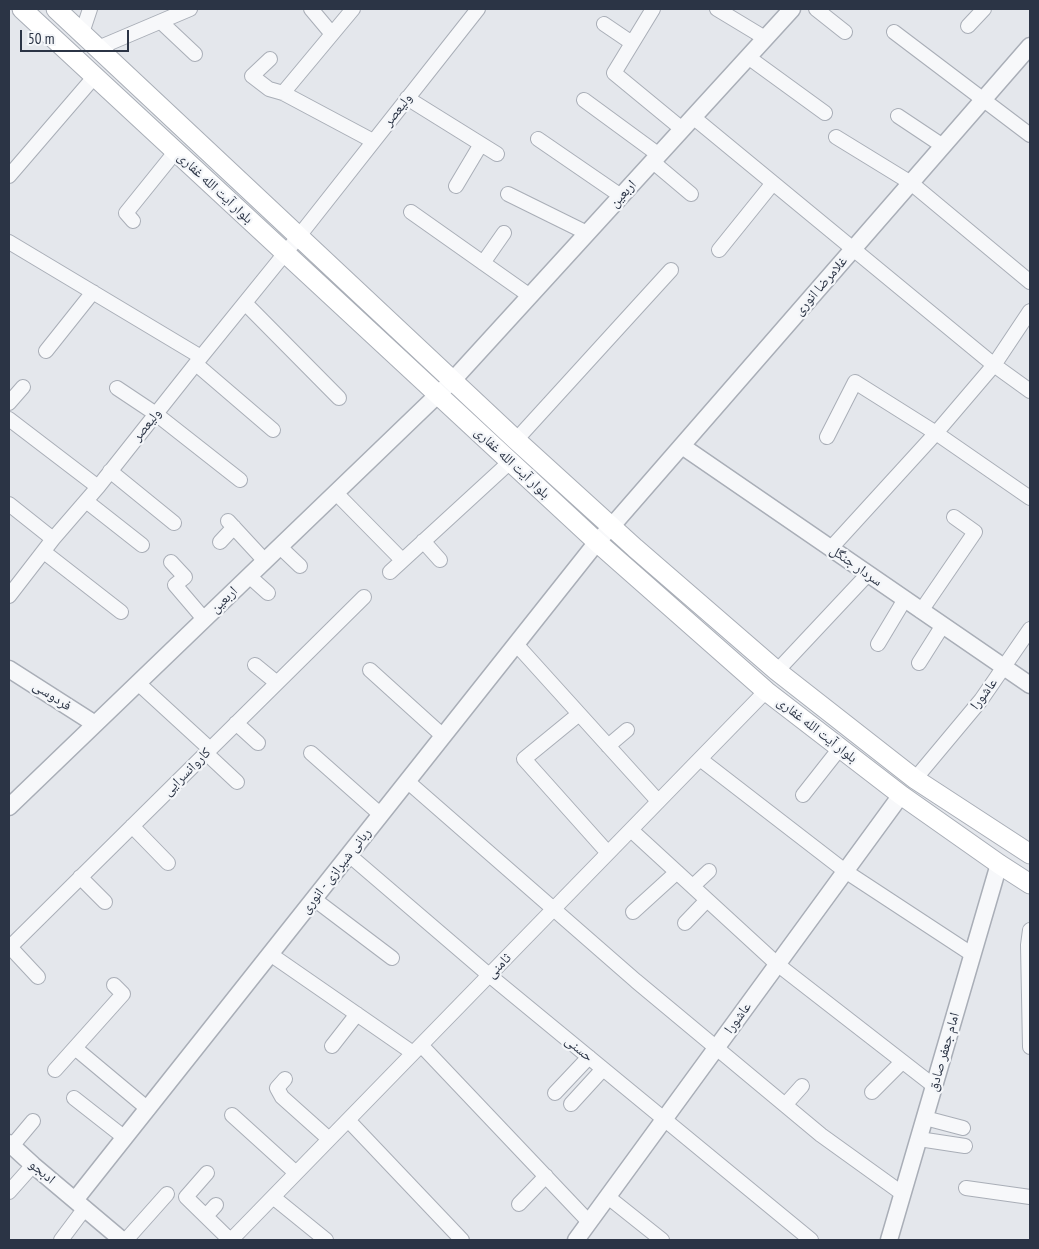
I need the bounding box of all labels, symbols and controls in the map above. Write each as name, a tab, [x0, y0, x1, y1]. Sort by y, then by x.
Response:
scale bar	[22, 20, 131, 52]
text: 50 m	[28, 29, 54, 48]
street label: ولیعصر	[380, 90, 416, 130]
street label: بلوار آیت الله غفاری	[174, 149, 256, 227]
street label: اربعین	[606, 177, 640, 211]
street label: غلامرضا انوری	[791, 253, 851, 319]
street label: ولیعصر	[129, 405, 165, 445]
street label: بلوار آیت الله غفاری	[471, 424, 553, 502]
street label: سردار جنگل	[827, 542, 885, 590]
street label: اربعین	[207, 583, 241, 617]
street label: عاشورا	[967, 675, 1001, 713]
street label: فردوسی	[30, 677, 74, 715]
street label: بلوار آیت الله غفاری	[774, 693, 860, 767]
street label: کاروانسرایی	[159, 744, 215, 800]
street label: ربانی شیرازی - انوری	[297, 825, 375, 917]
street label: ثامنی	[483, 950, 515, 982]
street label: عاشورا	[721, 999, 755, 1037]
street label: امام جعفر صادق	[925, 1011, 963, 1093]
street label: حسنی	[561, 1032, 597, 1066]
street label: ادبجو	[26, 1156, 58, 1188]

